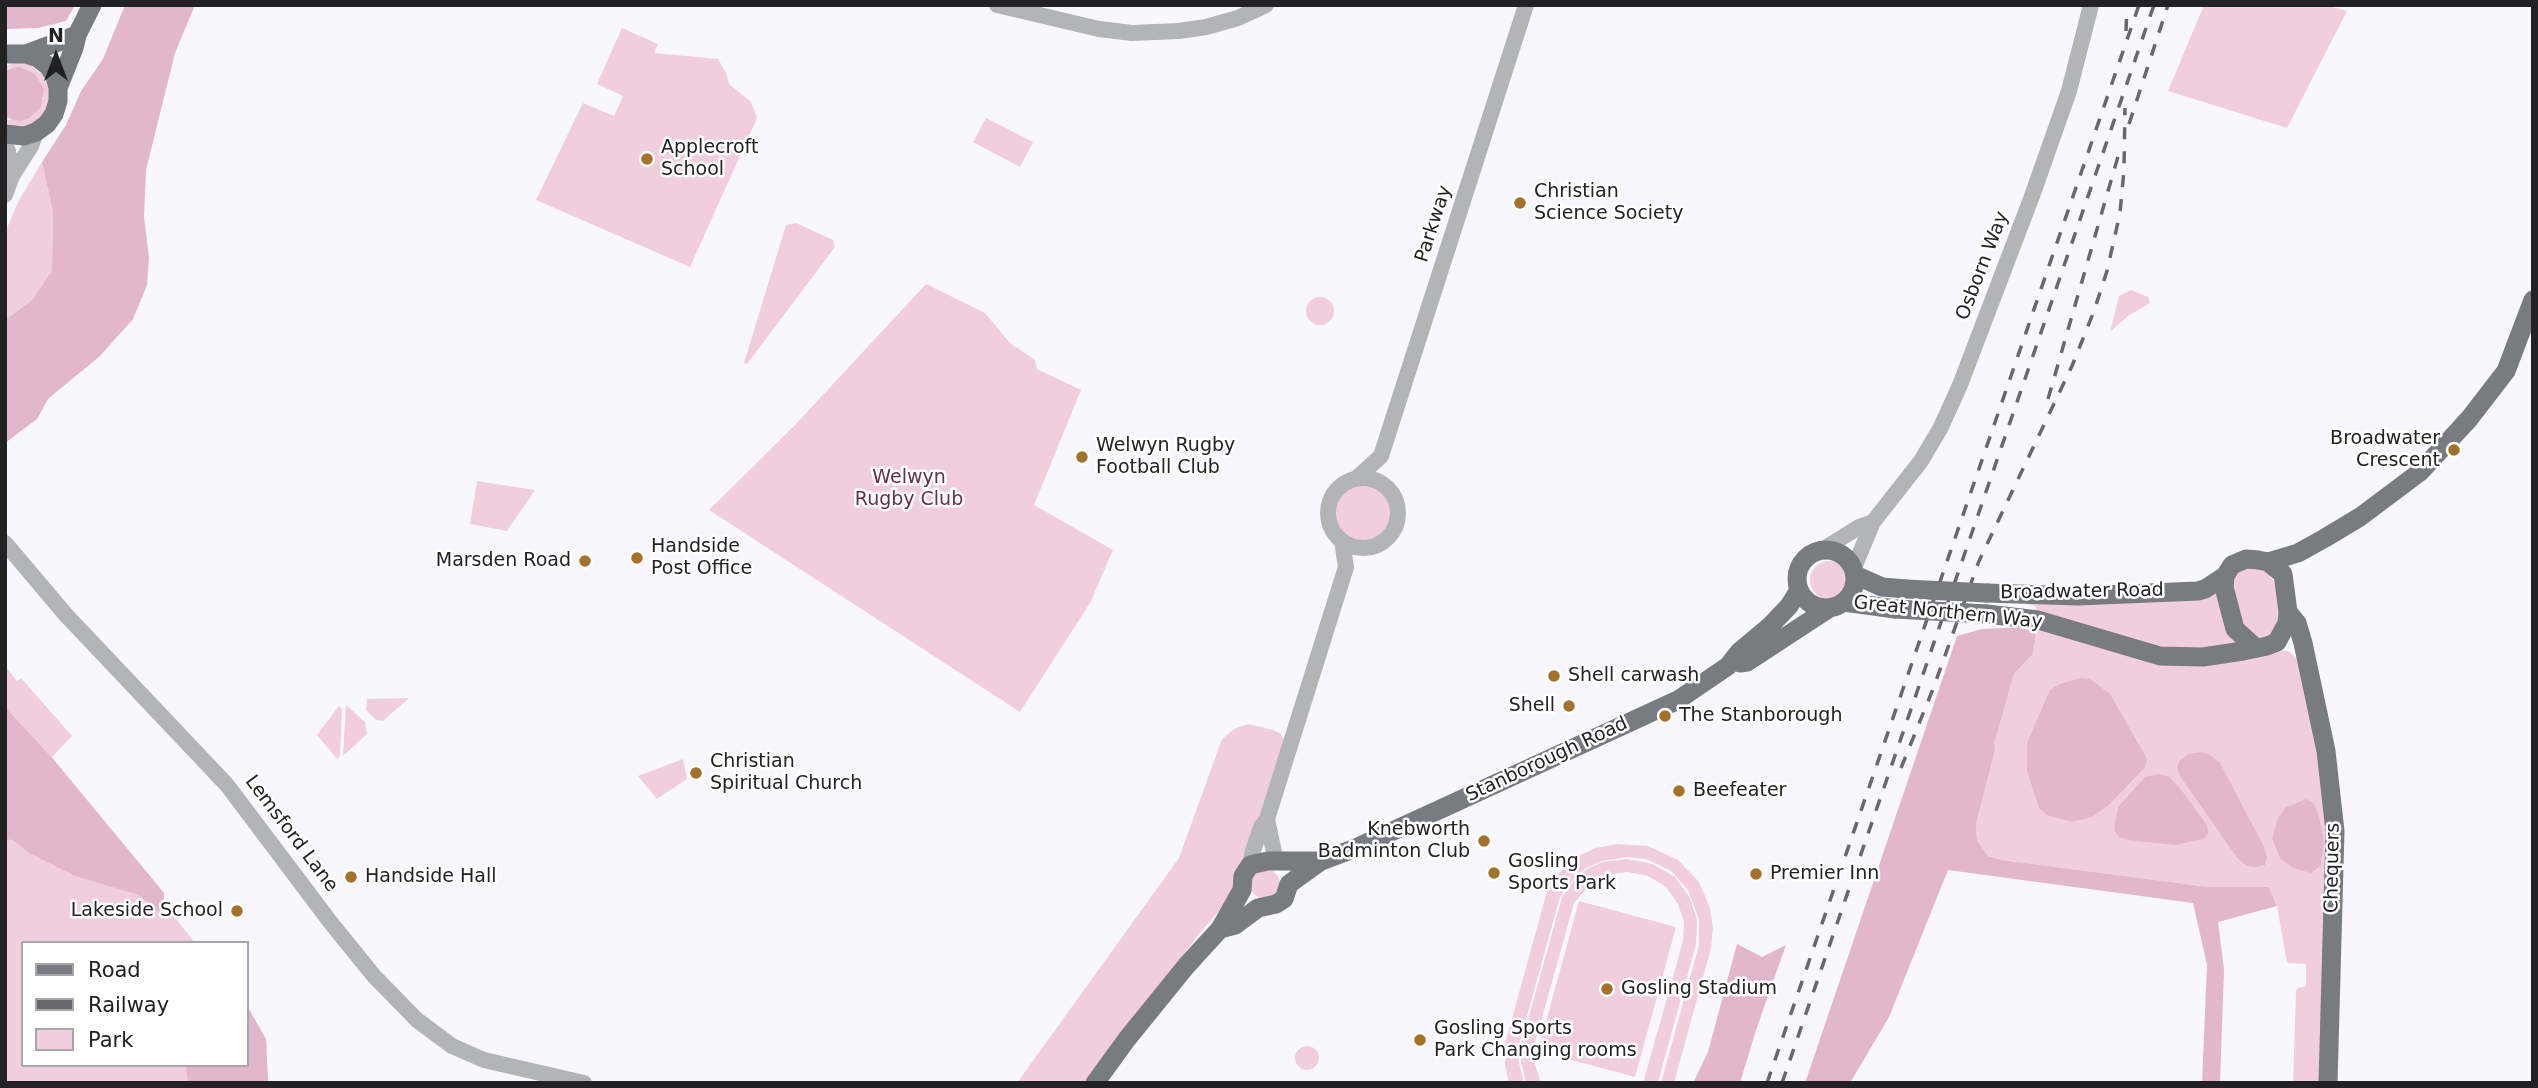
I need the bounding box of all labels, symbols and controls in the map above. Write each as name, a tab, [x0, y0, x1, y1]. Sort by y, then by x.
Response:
north arrow	[21, 21, 91, 91]
text: N	[48, 24, 64, 46]
place label: Applecroft School	[661, 137, 758, 181]
marker: Applecroft School	[639, 151, 655, 167]
place label: Christian Science Society	[1534, 181, 1683, 225]
street label: Parkway	[1411, 183, 1457, 265]
marker: Christian Science Society	[1512, 195, 1528, 211]
street label: Osborn Way	[1952, 208, 2014, 324]
place label: Broadwater Crescent	[2330, 428, 2440, 472]
place label: Welwyn Rugby Football Club	[1096, 435, 1235, 479]
marker: Broadwater Crescent	[2446, 442, 2462, 458]
marker: Welwyn Rugby Football Club	[1074, 449, 1090, 465]
park label: Welwyn Rugby Club	[855, 467, 963, 511]
place label: Handside Post Office	[651, 536, 752, 580]
place label: Marsden Road	[436, 550, 571, 572]
marker: Handside Post Office	[629, 550, 645, 566]
marker: Marsden Road	[577, 553, 593, 569]
street label: Broadwater Road	[2000, 579, 2164, 605]
street label: Great Northern Way	[1852, 592, 2044, 634]
place label: Shell carwash	[1568, 665, 1699, 687]
marker: Shell carwash	[1546, 668, 1562, 684]
place label: Shell	[1509, 695, 1555, 717]
marker: Shell	[1561, 698, 1577, 714]
place label: The Stanborough	[1679, 705, 1842, 727]
marker: The Stanborough	[1657, 708, 1673, 724]
street label: Stanborough Road	[1463, 713, 1631, 807]
place label: Christian Spiritual Church	[710, 751, 862, 795]
marker: Christian Spiritual Church	[688, 765, 704, 781]
street label: Lemsford Lane	[240, 771, 342, 897]
place label: Beefeater	[1693, 780, 1786, 802]
marker: Beefeater	[1671, 783, 1687, 799]
place label: Knebworth Badminton Club	[1318, 819, 1470, 863]
street label: Chequers	[2321, 823, 2345, 913]
marker: Knebworth Badminton Club	[1476, 833, 1492, 849]
place label: Gosling Sports Park	[1508, 851, 1616, 895]
place label: Premier Inn	[1770, 863, 1879, 885]
marker: Gosling Sports Park	[1486, 865, 1502, 881]
place label: Handside Hall	[365, 866, 496, 888]
marker: Premier Inn	[1748, 866, 1764, 882]
marker: Handside Hall	[343, 869, 359, 885]
place label: Lakeside School	[71, 900, 223, 922]
marker: Lakeside School	[229, 903, 245, 919]
legend	[21, 941, 248, 1067]
text: Road	[88, 958, 141, 982]
place label: Gosling Stadium	[1621, 978, 1777, 1000]
marker: Gosling Stadium	[1599, 981, 1615, 997]
text: Railway	[88, 993, 169, 1017]
place label: Gosling Sports Park Changing rooms	[1434, 1018, 1637, 1062]
text: Park	[88, 1028, 133, 1052]
marker: Gosling Sports Park Changing rooms	[1412, 1032, 1428, 1048]

